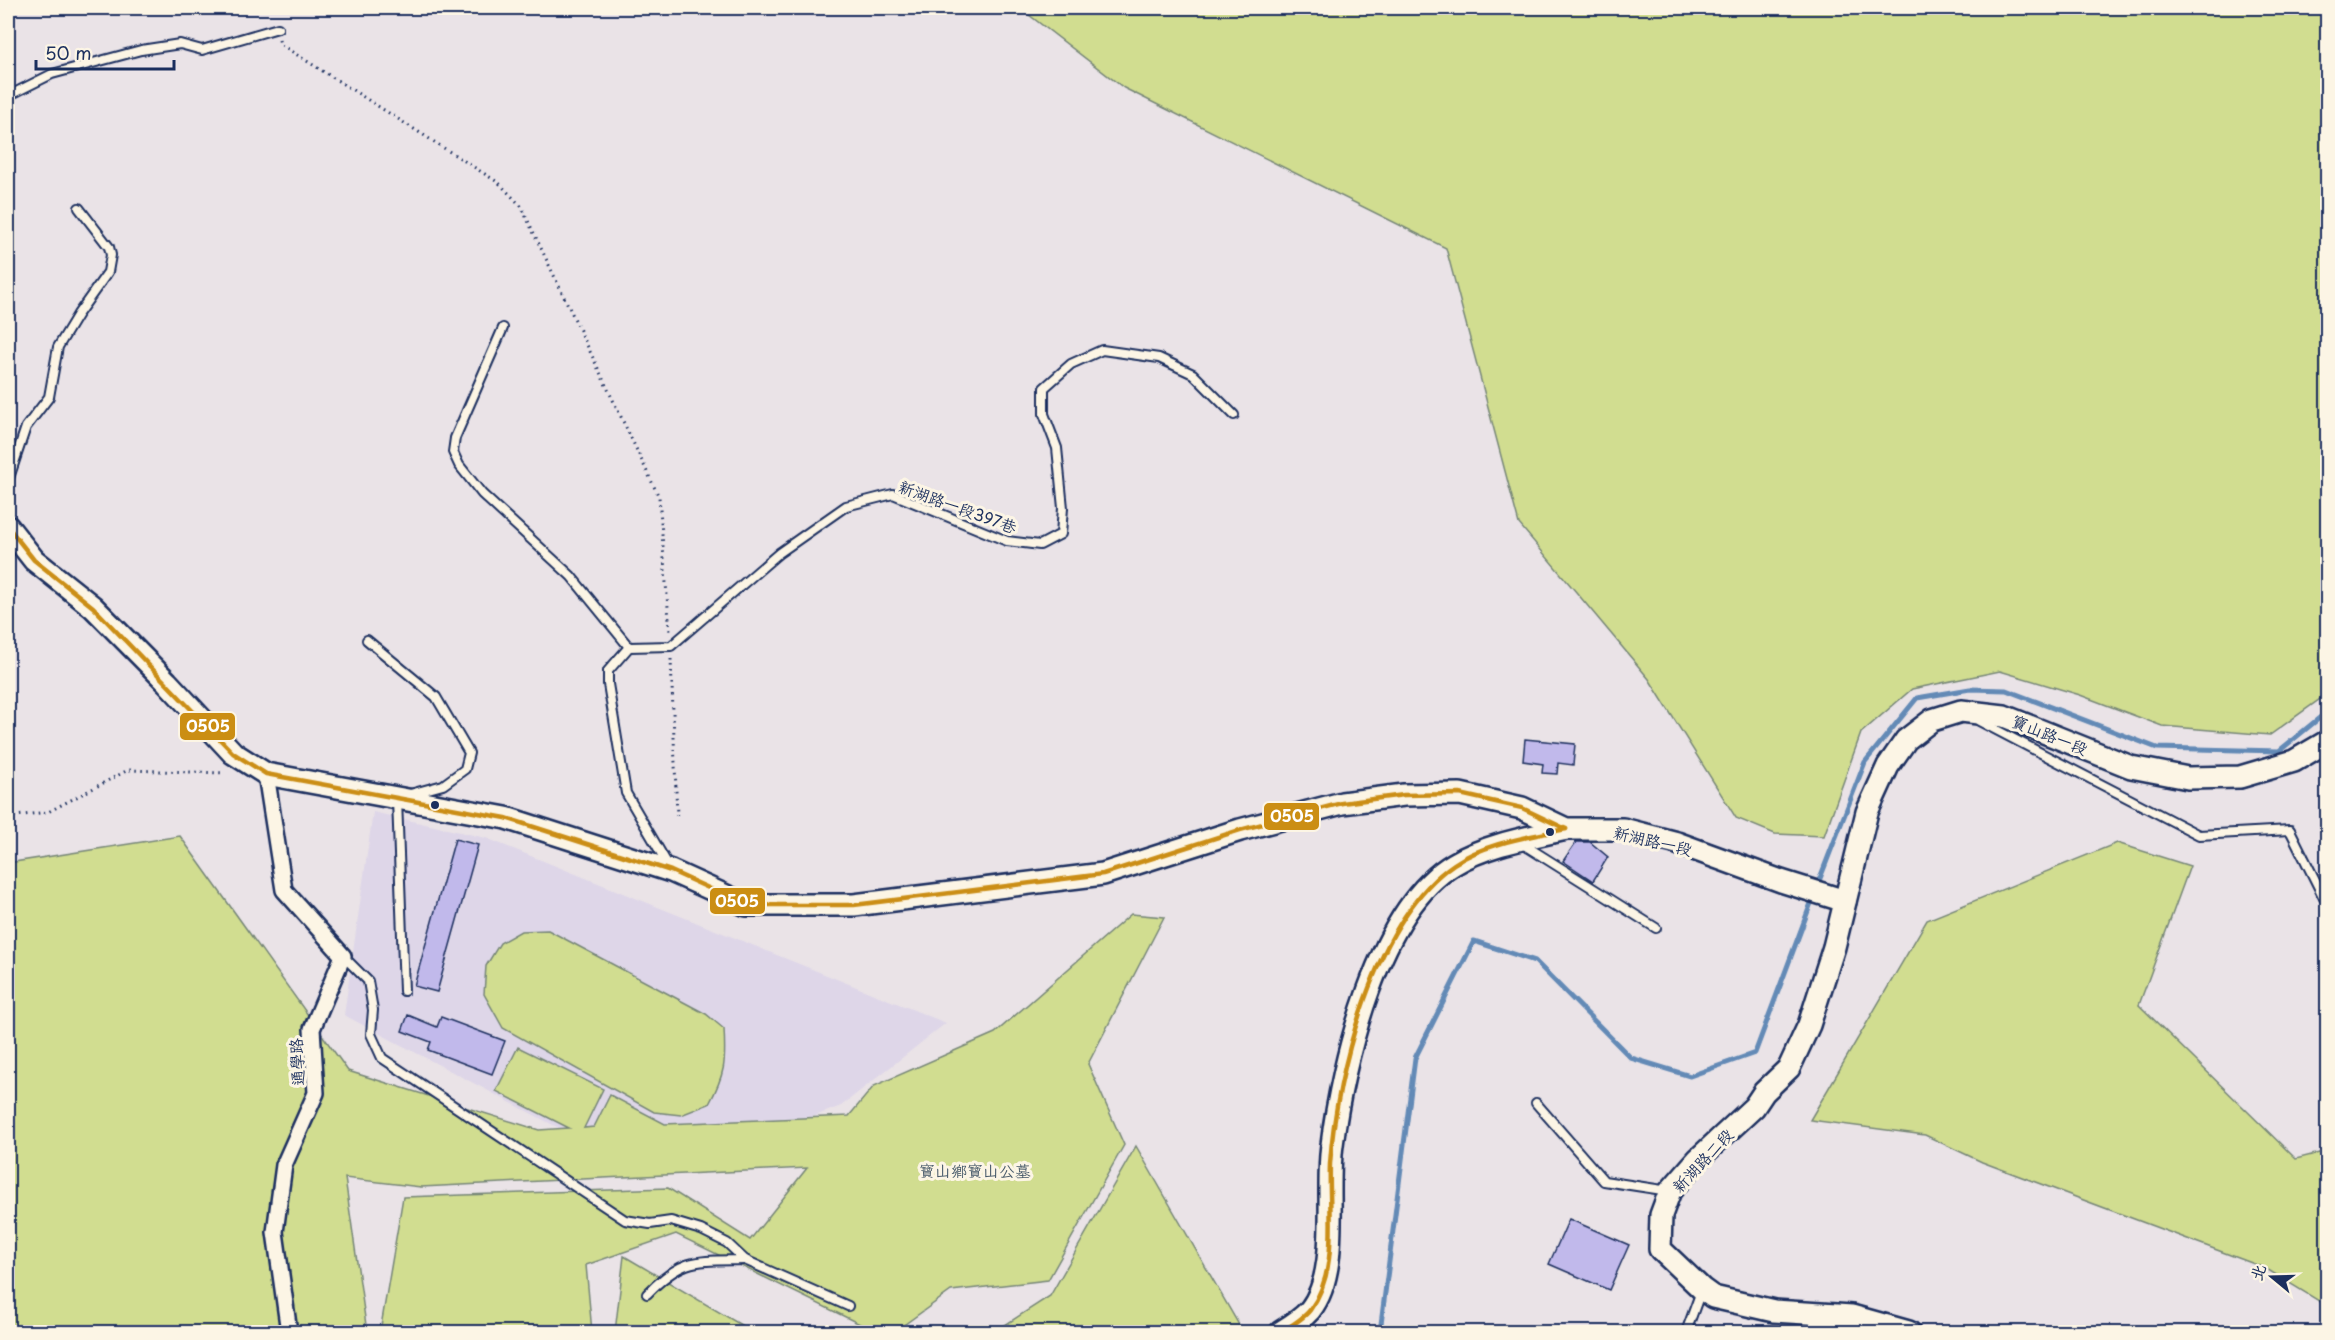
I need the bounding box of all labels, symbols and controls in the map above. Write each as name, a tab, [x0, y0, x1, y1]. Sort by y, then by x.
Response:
scale bar	[36, 33, 174, 71]
text: 50 m	[45, 39, 92, 66]
street label: 新湖路一段397巷	[895, 473, 1021, 539]
street label: 寶山路一段	[2008, 708, 2092, 760]
line badge: 0505	[179, 712, 236, 741]
text: 0505	[186, 713, 230, 737]
unlabelled marker	[429, 799, 441, 811]
line badge: 0505	[1263, 802, 1320, 831]
text: 0505	[1270, 803, 1314, 827]
street label: 新湖路一段	[1611, 819, 1695, 861]
unlabelled marker	[1544, 826, 1556, 838]
line badge: 0505	[709, 887, 766, 915]
text: 0505	[715, 888, 759, 912]
street label: 通學路	[283, 1037, 309, 1087]
street label: 新湖路二段	[1666, 1123, 1738, 1197]
park label: 寶山鄉寶山公墓	[919, 1158, 1031, 1182]
north arrow	[2242, 1247, 2302, 1307]
text: 北	[2243, 1260, 2271, 1283]

